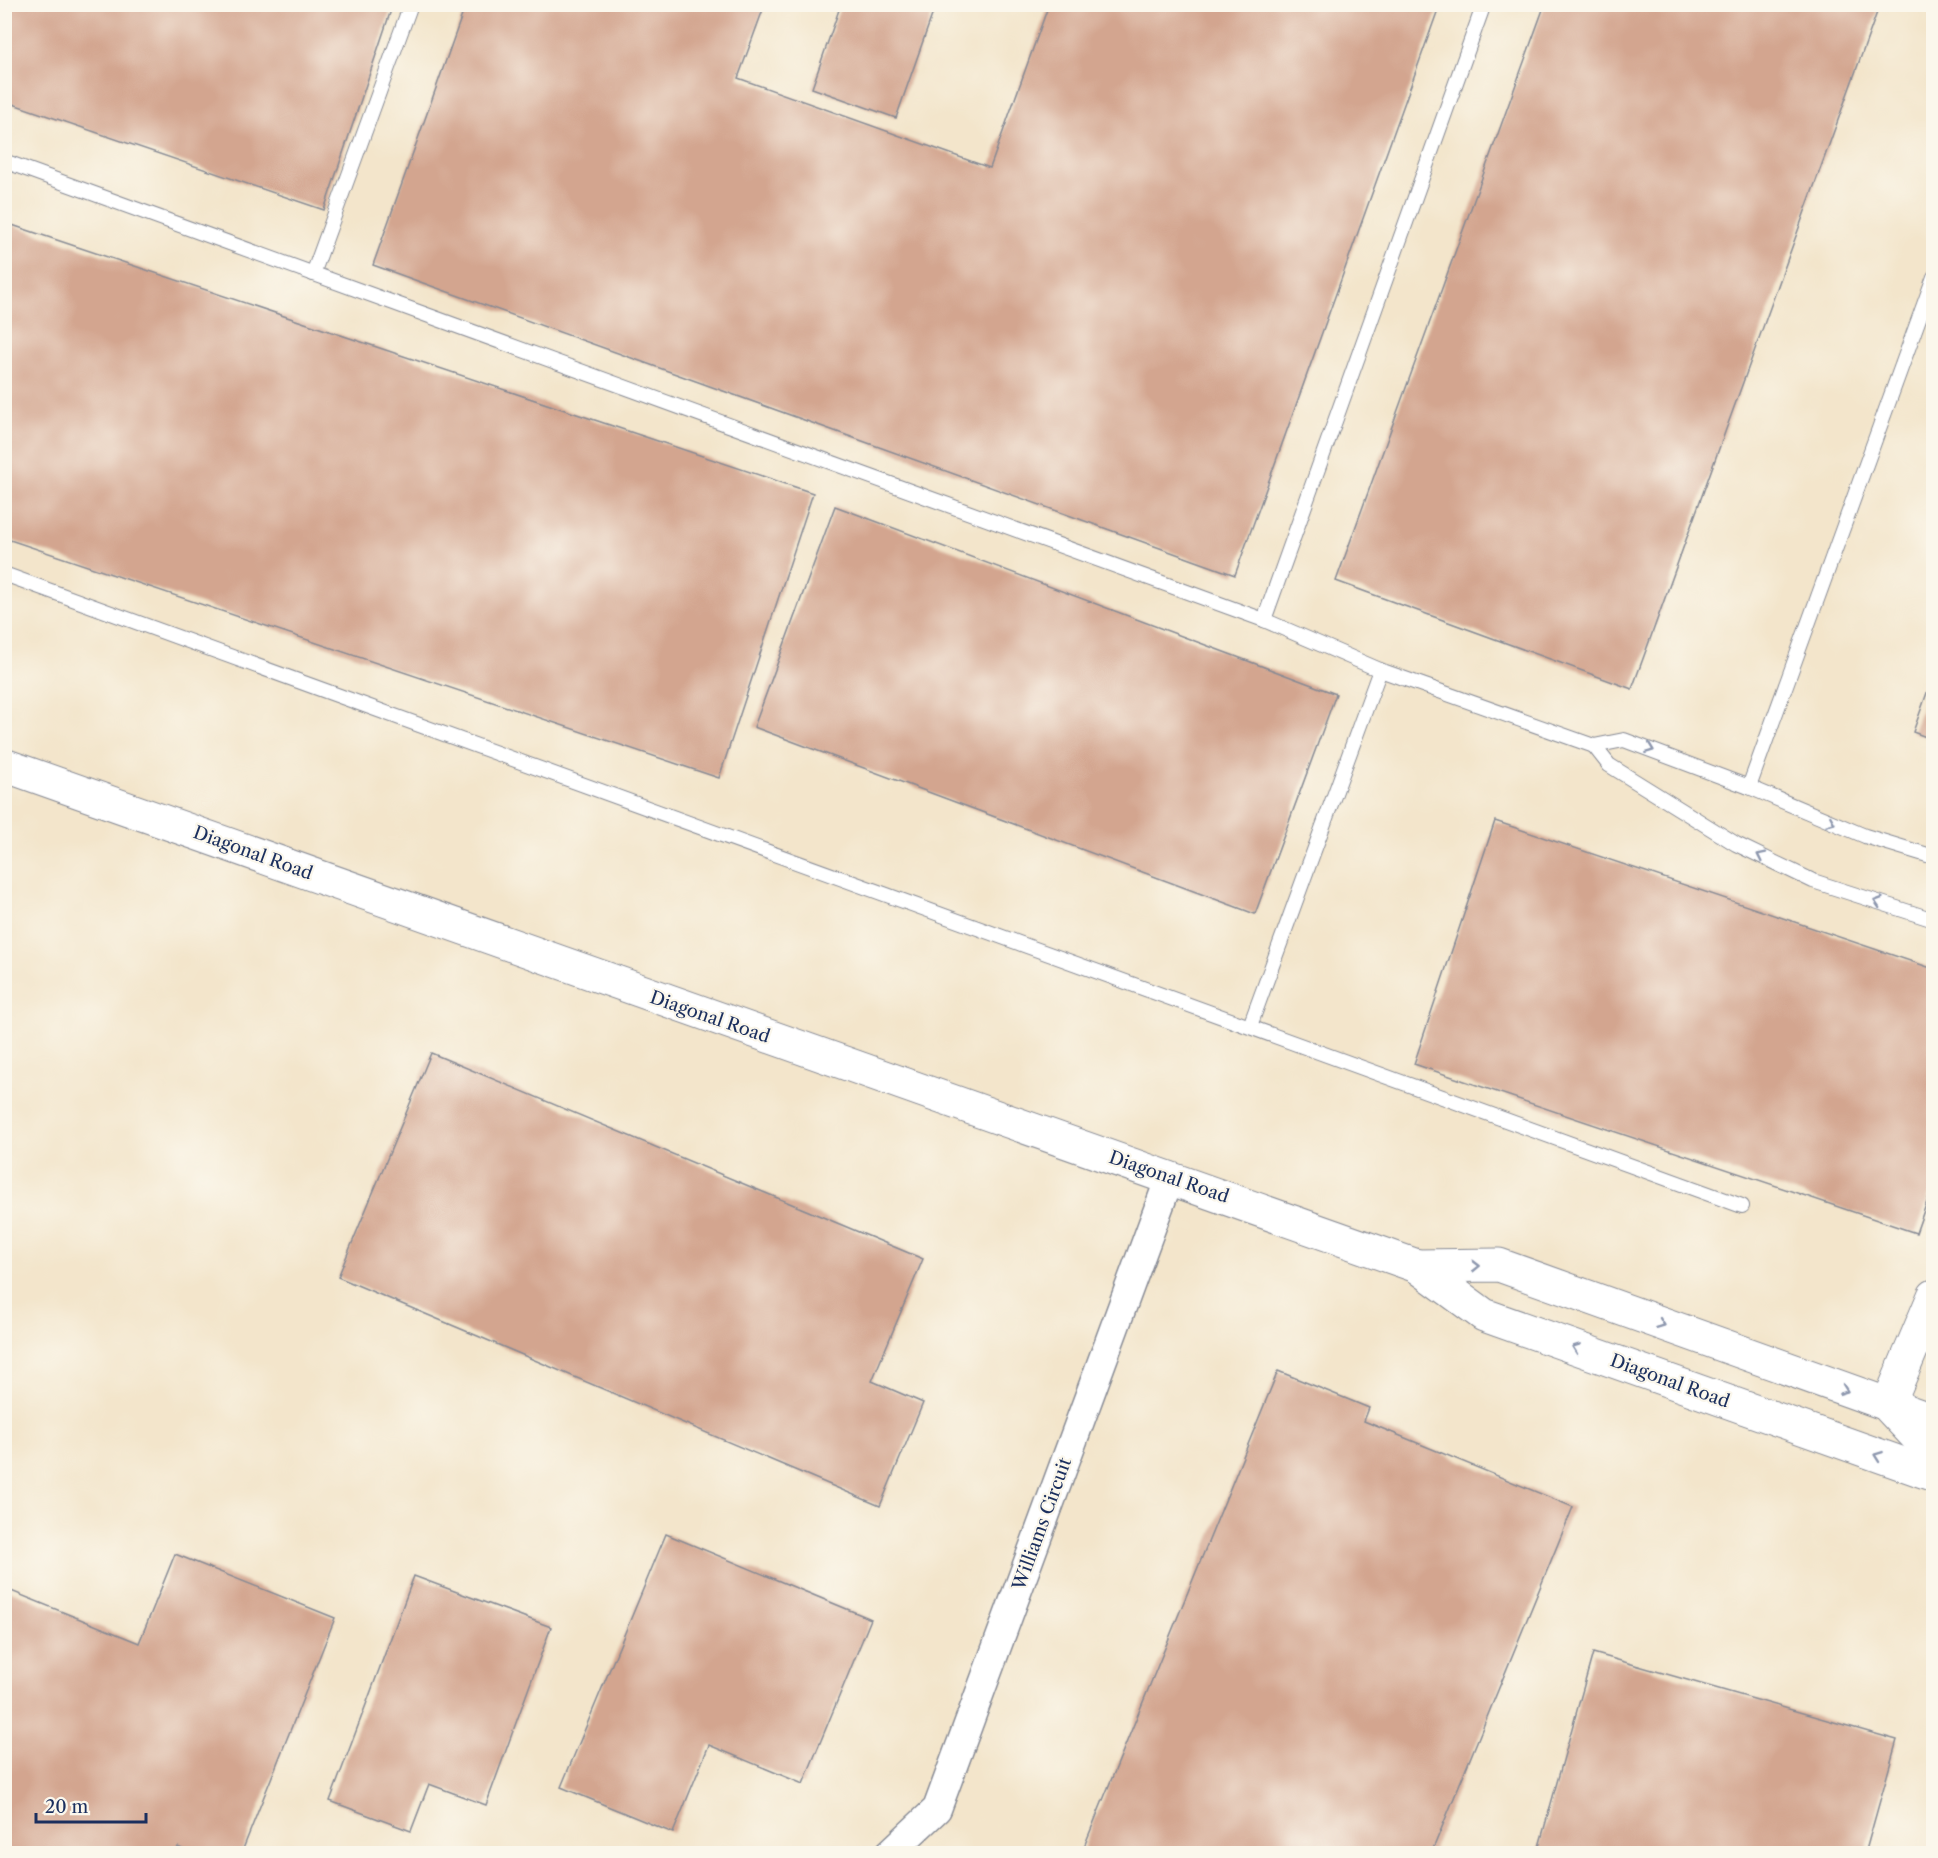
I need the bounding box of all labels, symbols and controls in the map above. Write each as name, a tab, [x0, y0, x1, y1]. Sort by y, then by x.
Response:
one-way arrow	[1644, 742, 1654, 755]
one-way arrow	[1824, 815, 1835, 827]
street label: Diagonal Road	[190, 821, 316, 885]
one-way arrow	[1756, 851, 1767, 863]
one-way arrow	[1873, 897, 1884, 909]
street label: Diagonal Road	[647, 986, 773, 1048]
street label: Diagonal Road	[1106, 1146, 1232, 1208]
one-way arrow	[1471, 1259, 1480, 1272]
one-way arrow	[1655, 1316, 1665, 1329]
one-way arrow	[1571, 1342, 1582, 1355]
street label: Diagonal Road	[1607, 1349, 1733, 1413]
one-way arrow	[1838, 1382, 1849, 1395]
one-way arrow	[1874, 1450, 1884, 1463]
street label: Williams Circuit	[1007, 1454, 1076, 1594]
scale bar	[36, 1786, 146, 1824]
text: 20 m	[45, 1796, 89, 1818]

